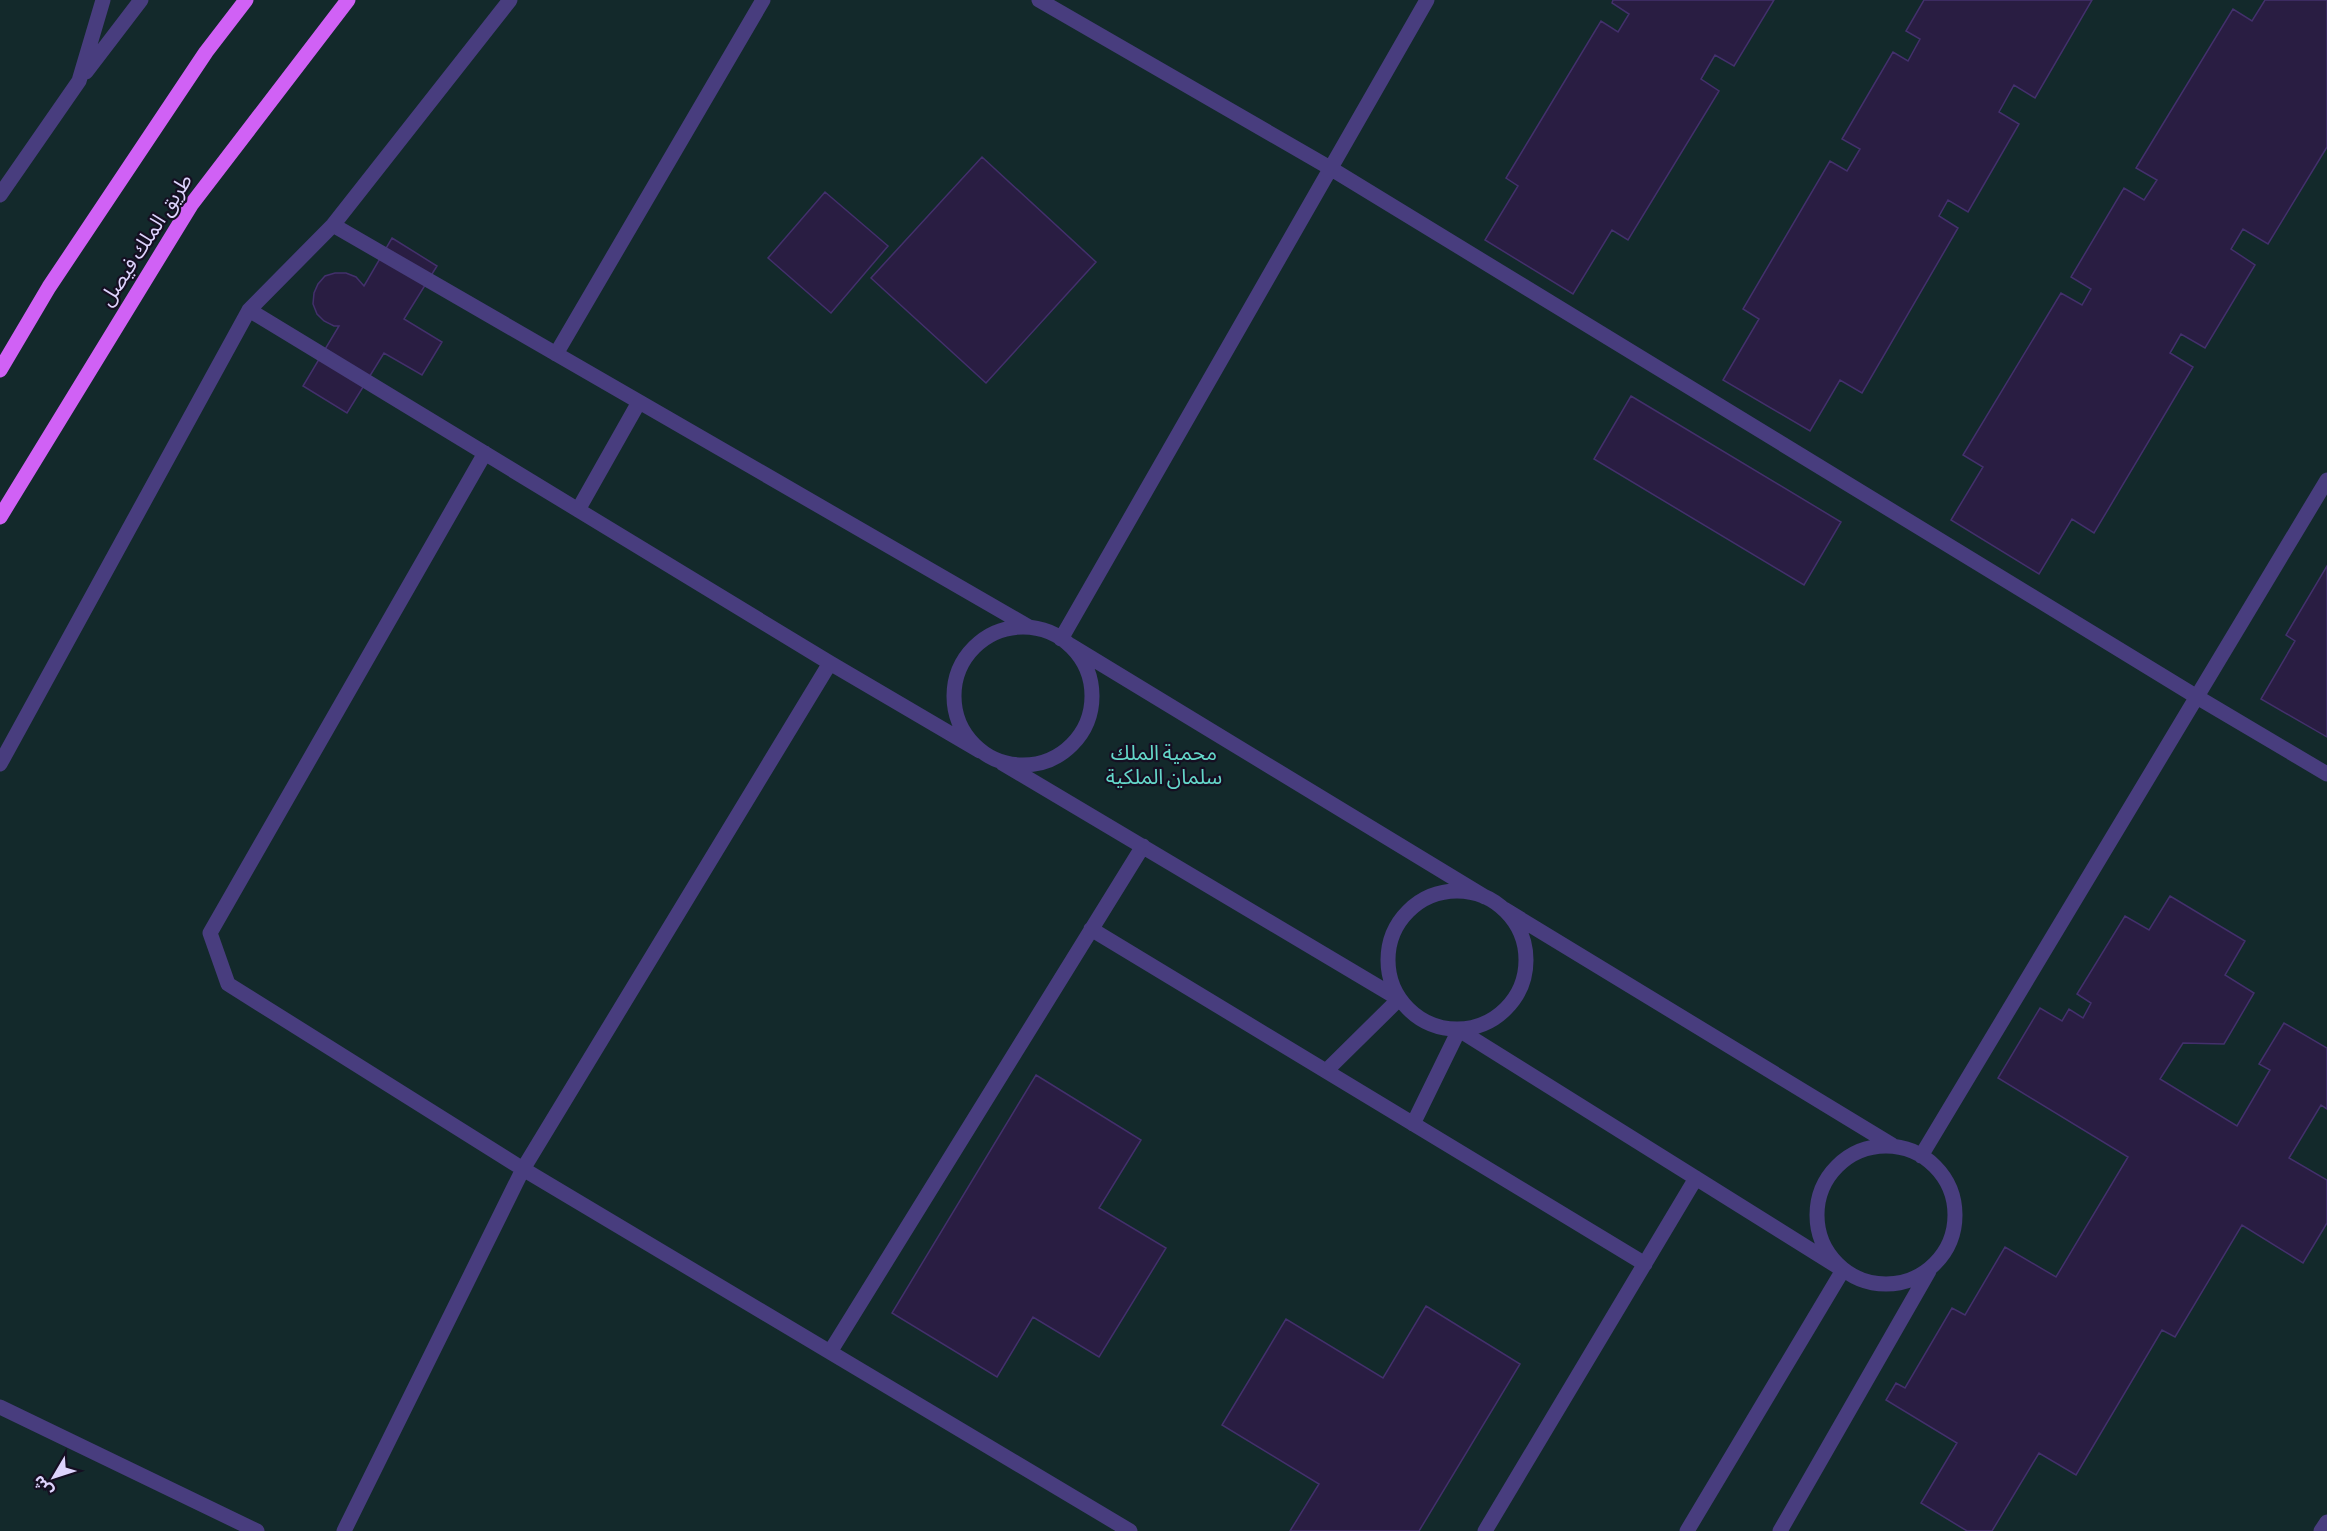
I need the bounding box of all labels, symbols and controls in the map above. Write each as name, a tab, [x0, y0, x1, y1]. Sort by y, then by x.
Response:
street label: طريق الملك فيصل	[96, 170, 198, 311]
park label: محمية الملك سلمان الملكية	[1106, 743, 1222, 789]
north arrow	[24, 1447, 84, 1507]
text: ش	[30, 1472, 57, 1499]

